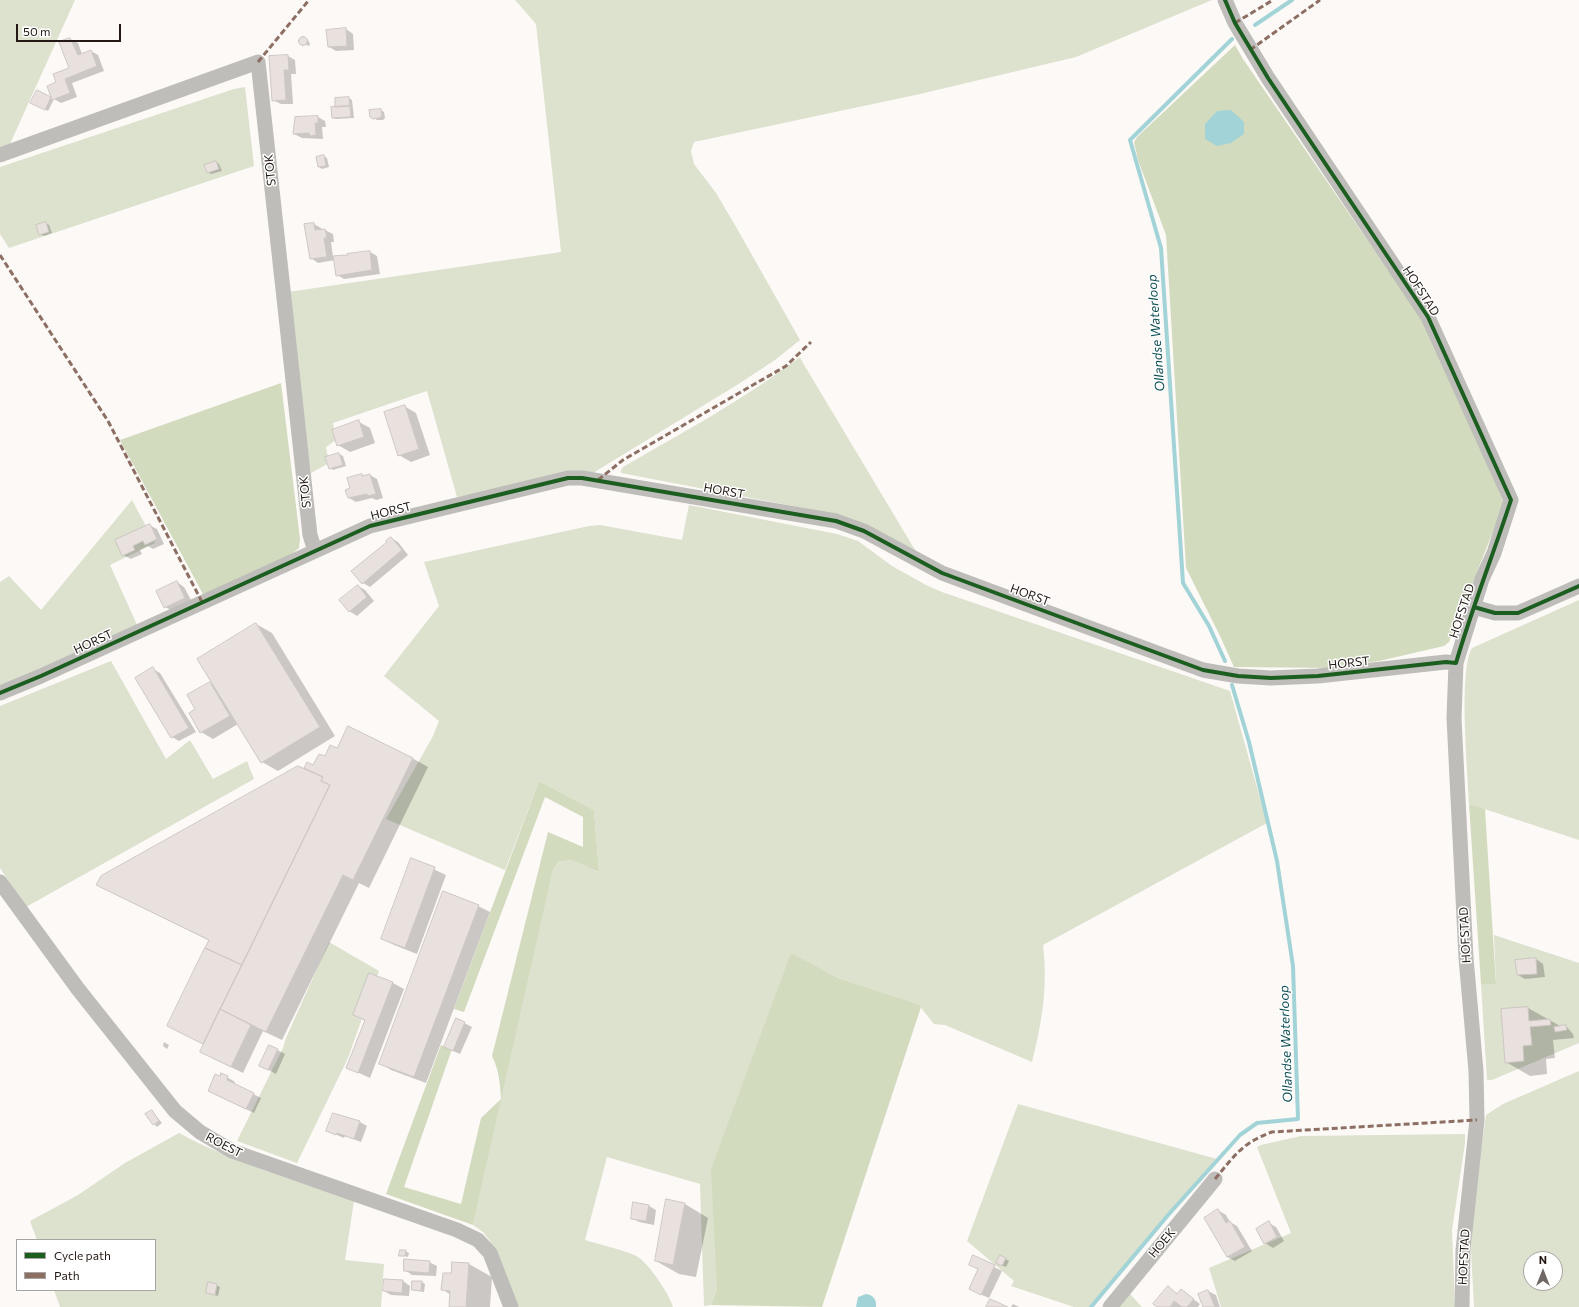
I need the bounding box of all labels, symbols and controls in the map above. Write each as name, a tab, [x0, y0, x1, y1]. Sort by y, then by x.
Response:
scale bar	[18, 16, 123, 42]
text: 50 m	[23, 24, 51, 38]
street label: STOK	[261, 153, 279, 187]
street label: HOFSTAD	[1400, 263, 1442, 319]
water label: Ollandse Waterloop	[1144, 274, 1168, 392]
street label: STOK	[296, 475, 314, 509]
street label: HORST	[702, 480, 746, 502]
street label: HORST	[369, 499, 413, 523]
street label: HORST	[1008, 581, 1052, 609]
street label: HOFSTAD	[1446, 582, 1478, 640]
street label: HORST	[71, 627, 115, 657]
street label: HORST	[1328, 654, 1370, 672]
street label: HOFSTAD	[1456, 906, 1474, 964]
water label: Ollandse Waterloop	[1276, 985, 1296, 1103]
street label: ROEST	[203, 1130, 245, 1160]
street label: HOEK	[1146, 1225, 1178, 1261]
street label: HOFSTAD	[1455, 1228, 1473, 1286]
legend	[16, 1239, 156, 1291]
text: Cycle path	[54, 1248, 111, 1262]
north arrow	[1523, 1251, 1563, 1291]
text: N	[1539, 1253, 1547, 1266]
text: Path	[54, 1268, 80, 1282]

